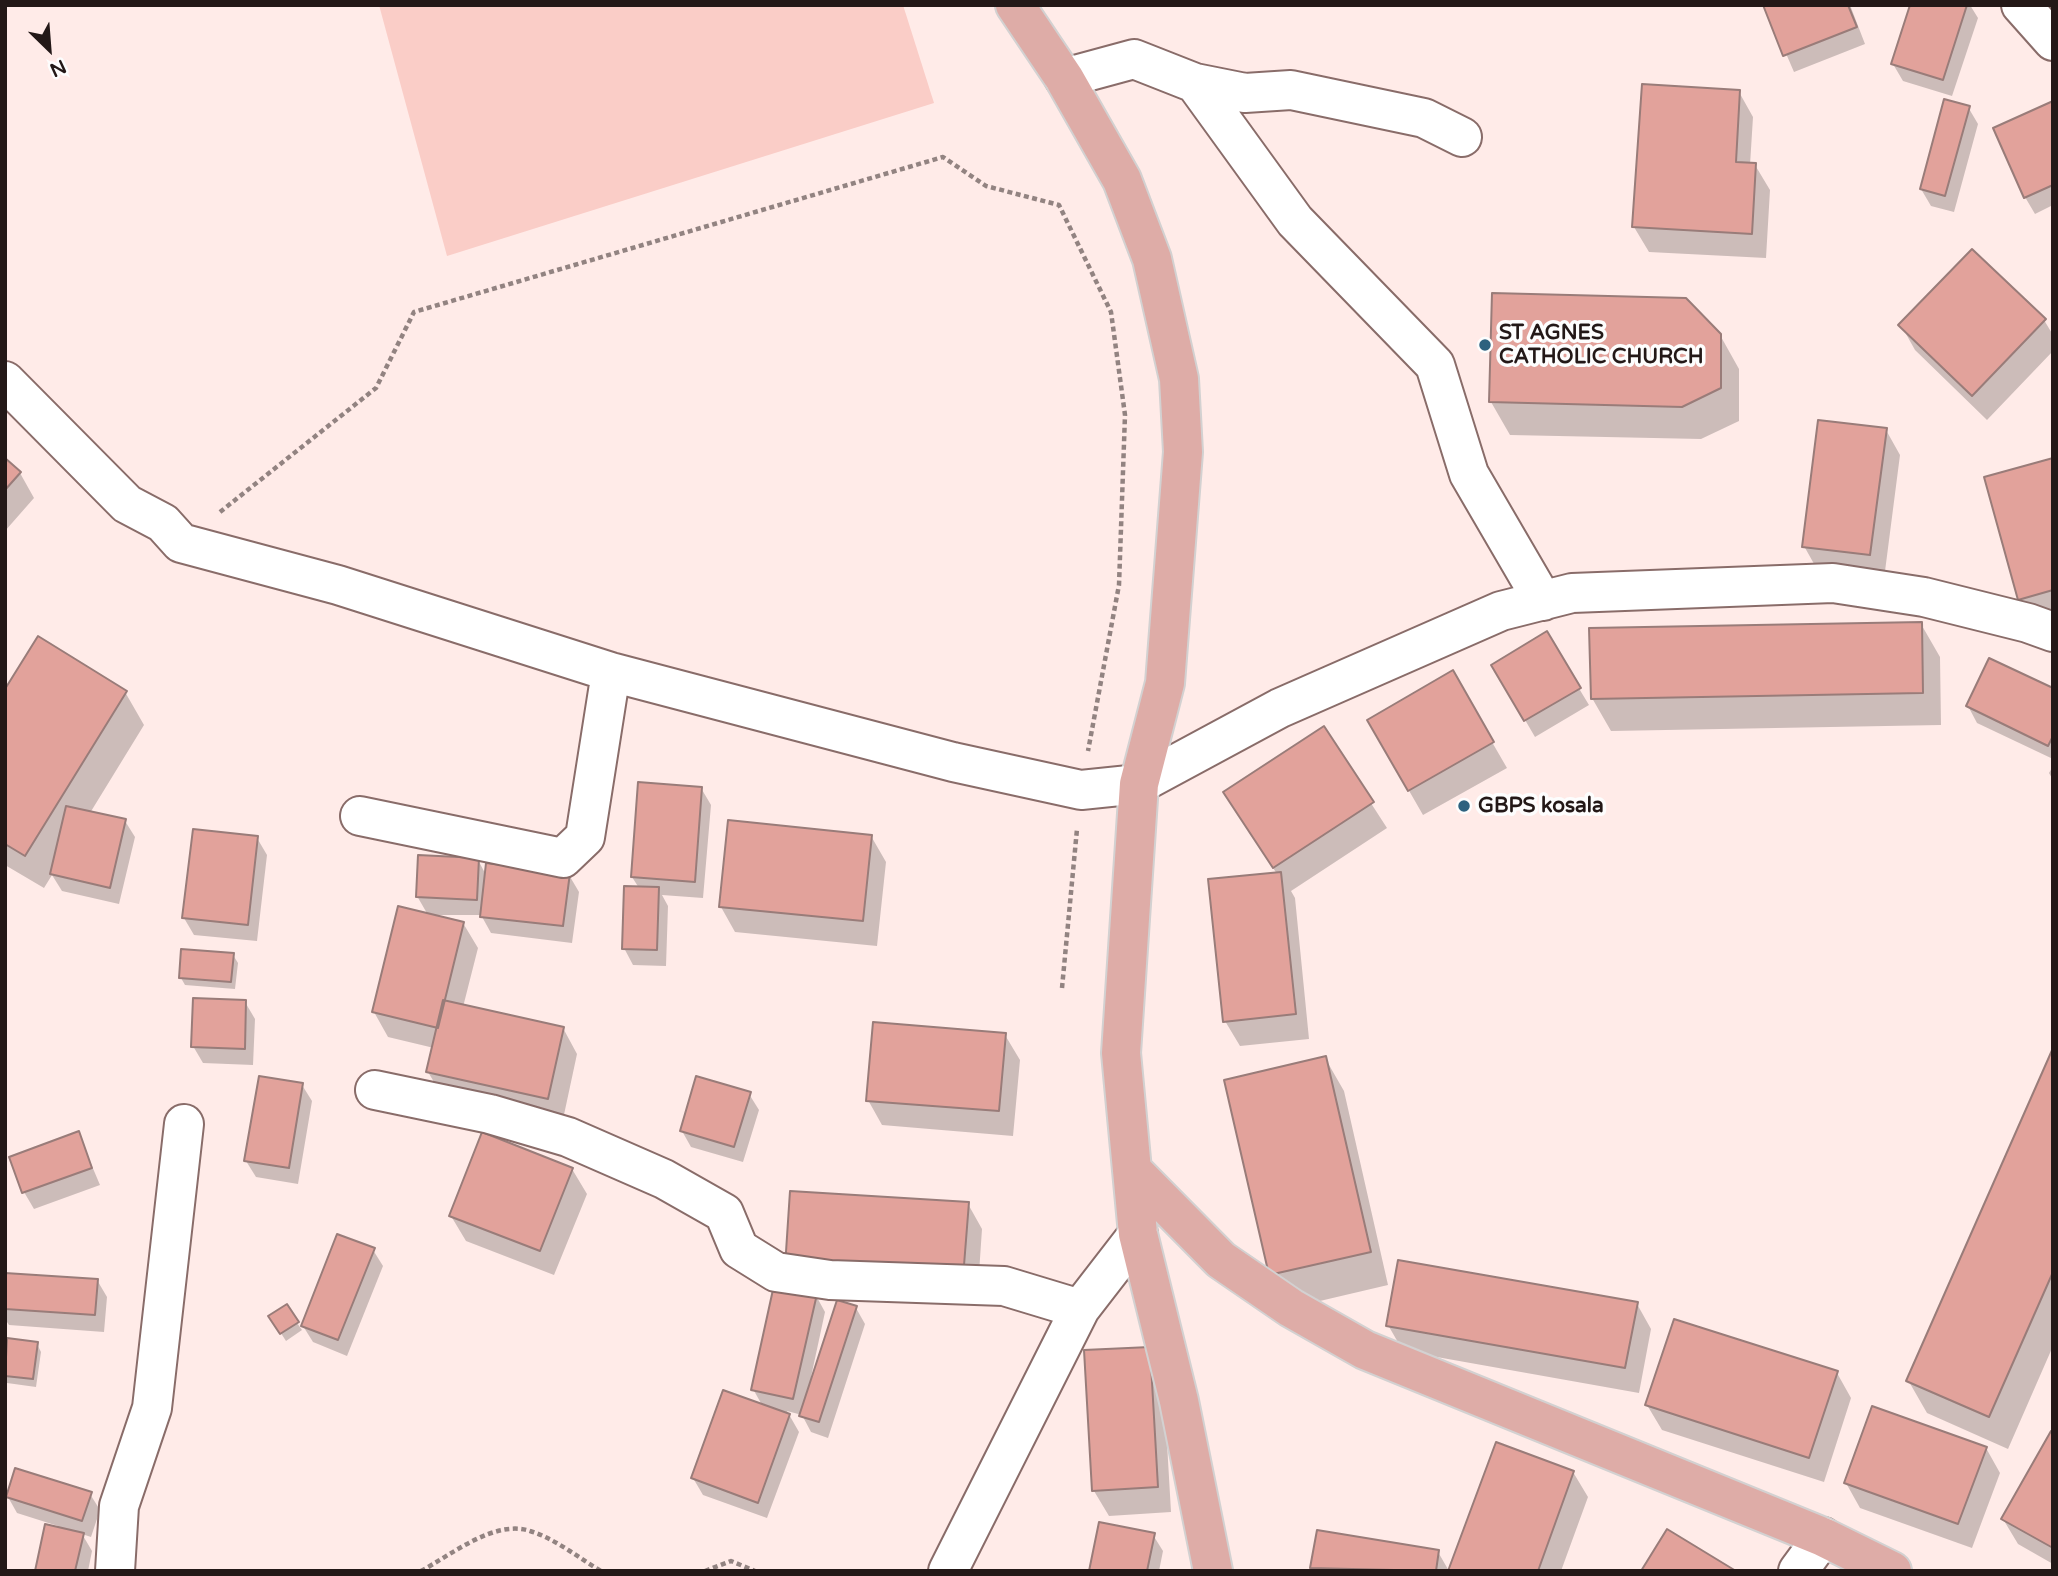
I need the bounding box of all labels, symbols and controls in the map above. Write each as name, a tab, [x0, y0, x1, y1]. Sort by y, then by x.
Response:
north arrow	[14, 14, 84, 84]
text: N	[46, 55, 69, 81]
place label: ST AGNES CATHOLIC CHURCH	[1499, 320, 1704, 370]
marker: ST AGNES CATHOLIC CHURCH	[1477, 337, 1493, 353]
place label: GBPS kosala	[1478, 793, 1604, 819]
marker: GBPS kosala	[1456, 798, 1472, 814]

